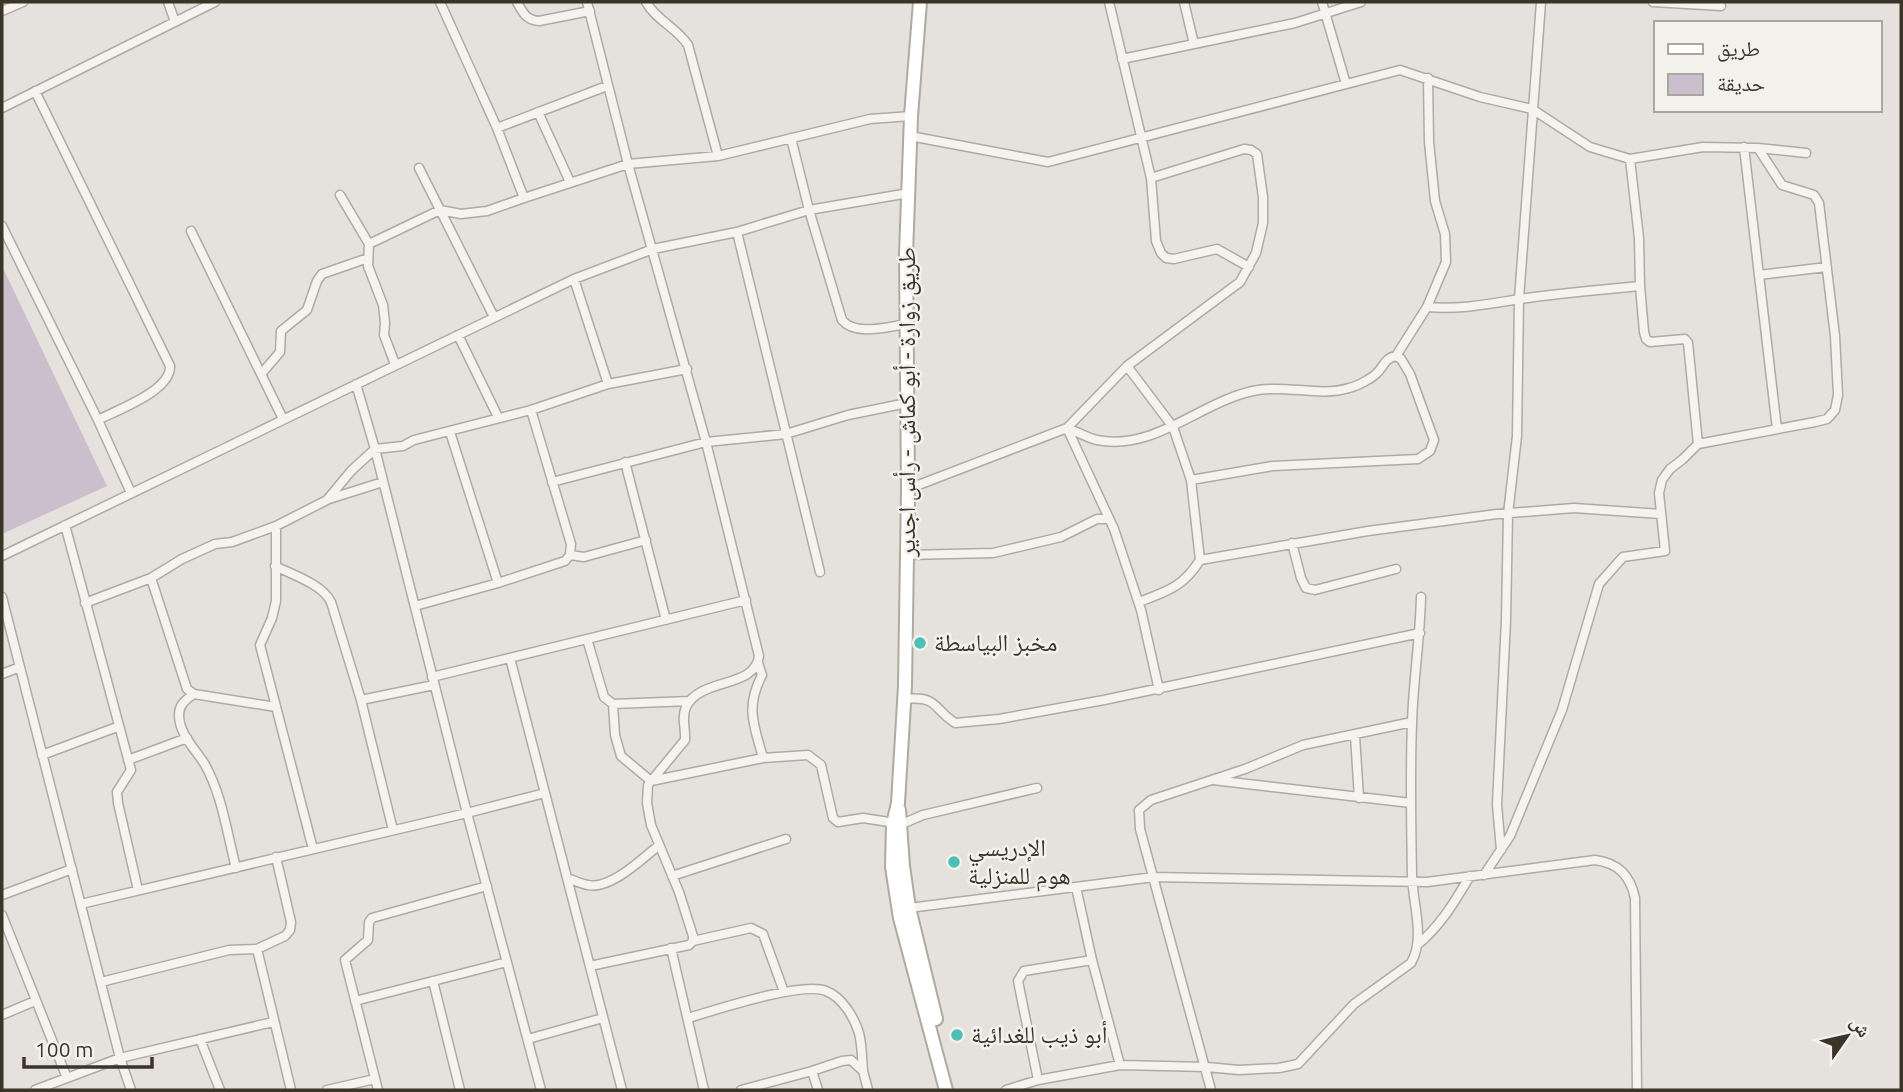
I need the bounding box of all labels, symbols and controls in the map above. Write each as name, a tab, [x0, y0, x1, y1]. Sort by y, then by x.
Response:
legend	[1654, 21, 1882, 112]
text: طريق	[1717, 36, 1760, 62]
text: حديقة	[1717, 71, 1765, 95]
street label: طريق زوارة - أبو كماش - رأس اجدير	[893, 247, 921, 558]
place label: مخبز البياسطة	[934, 629, 1057, 657]
marker: مخبز البياسطة	[912, 635, 928, 651]
place label: الإدريسي هوم للمنزلية	[968, 834, 1071, 892]
marker: الإدريسي هوم للمنزلية	[946, 854, 962, 870]
north arrow	[1812, 1001, 1882, 1071]
text: ش	[1846, 1012, 1876, 1042]
place label: أبو ذيب للغدائية	[971, 1021, 1107, 1049]
scale bar	[24, 1026, 152, 1070]
marker: أبو ذيب للغدائية	[949, 1027, 965, 1043]
text: 100 m	[35, 1037, 93, 1061]

